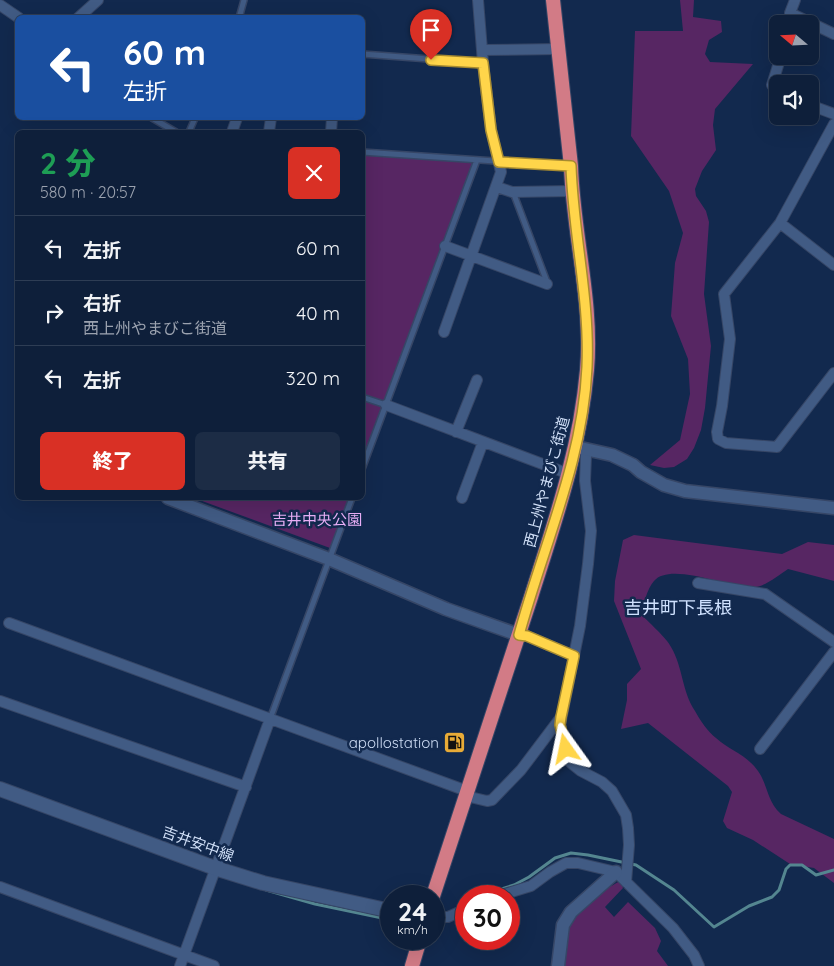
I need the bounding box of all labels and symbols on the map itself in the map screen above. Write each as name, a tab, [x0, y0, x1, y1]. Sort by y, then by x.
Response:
pin	[410, 9, 452, 60]
north arrow	[769, 15, 819, 65]
street label: 西上州やまびこ街道	[520, 414, 573, 550]
park label: 吉井中央公園	[272, 510, 362, 529]
district label: 吉井町下長根	[624, 596, 732, 619]
position arrow	[539, 722, 591, 774]
fuel station icon: apollostation	[443, 731, 467, 755]
place label: apollostation	[349, 733, 439, 752]
street label: 吉井安中線	[160, 822, 237, 865]
speed limit sign: 30	[455, 885, 520, 950]

